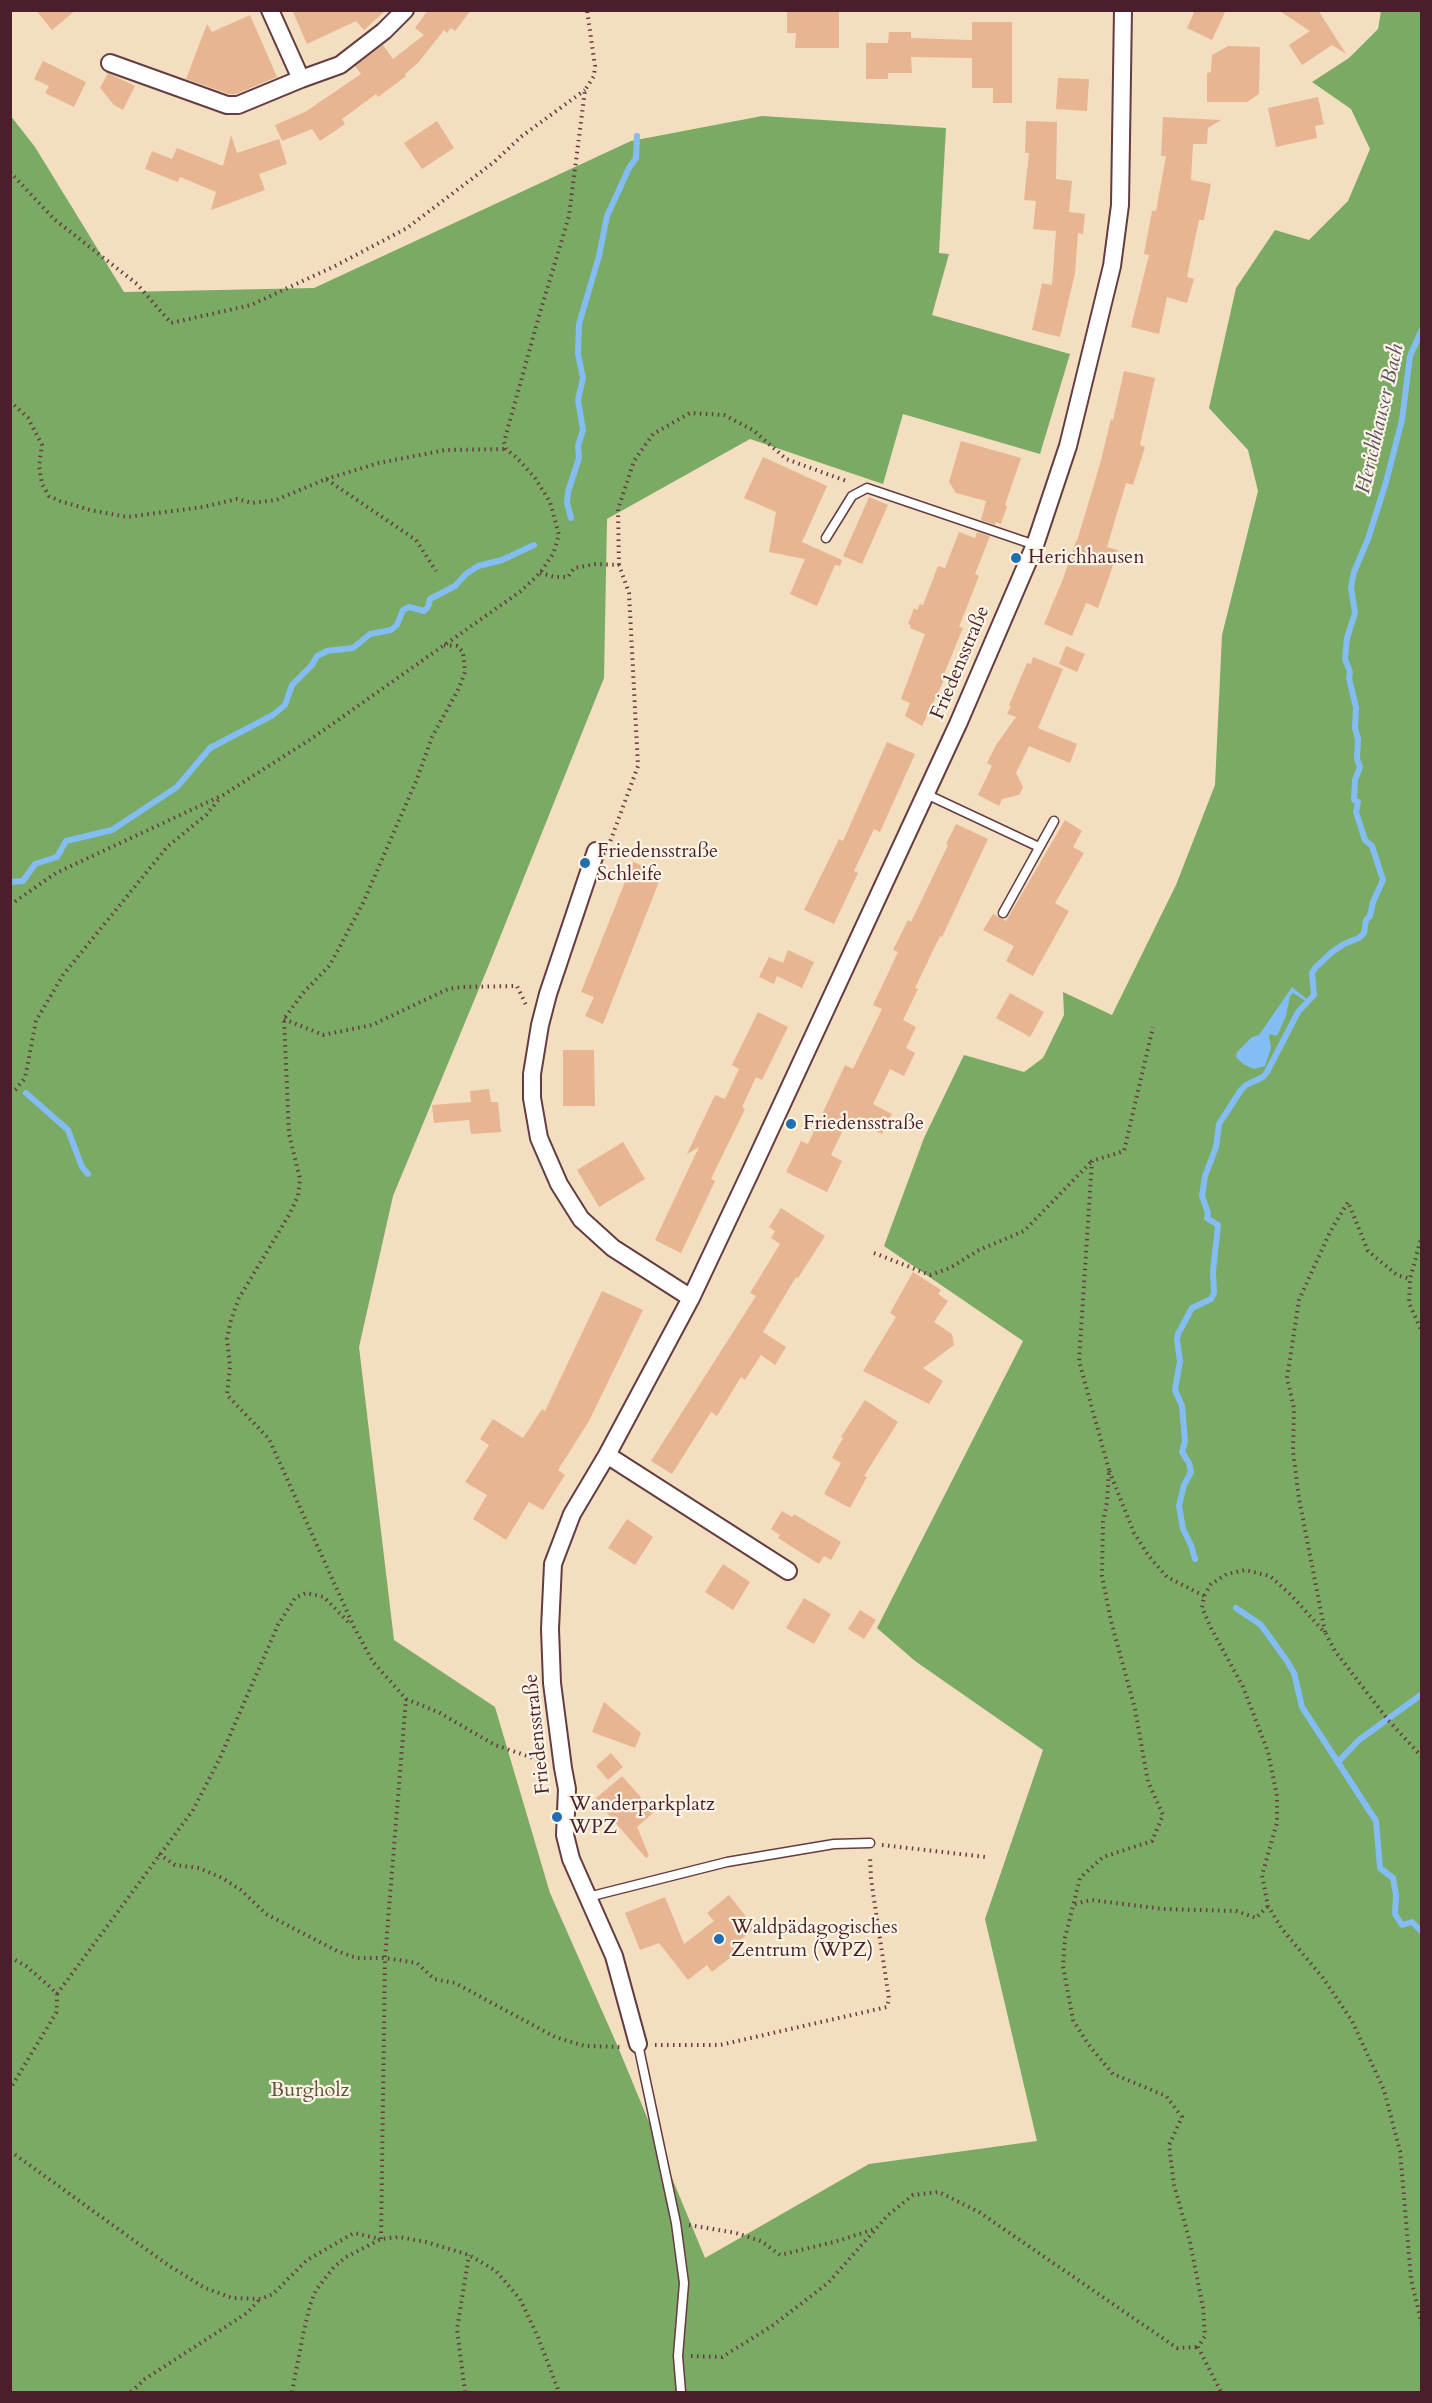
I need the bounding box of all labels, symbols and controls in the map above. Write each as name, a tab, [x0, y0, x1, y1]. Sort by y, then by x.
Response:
water label: Herichhauser Bach	[1352, 342, 1410, 496]
place label: Herichhausen	[1028, 546, 1145, 570]
marker: Herichhausen	[1009, 551, 1023, 565]
street label: Friedensstraße	[926, 603, 996, 723]
place label: Friedensstraße Schleife	[597, 840, 718, 887]
marker: Friedensstraße Schleife	[578, 856, 592, 870]
place label: Friedensstraße	[803, 1112, 924, 1136]
marker: Friedensstraße	[784, 1117, 798, 1131]
street label: Friedensstraße	[520, 1673, 556, 1795]
place label: Wanderparkplatz WPZ	[569, 1793, 715, 1840]
marker: Wanderparkplatz WPZ	[550, 1810, 564, 1824]
place label: Waldpädagogisches Zentrum (WPZ)	[731, 1916, 898, 1963]
marker: Waldpädagogisches Zentrum (WPZ)	[712, 1932, 726, 1946]
park label: Burgholz	[271, 2079, 349, 2103]

